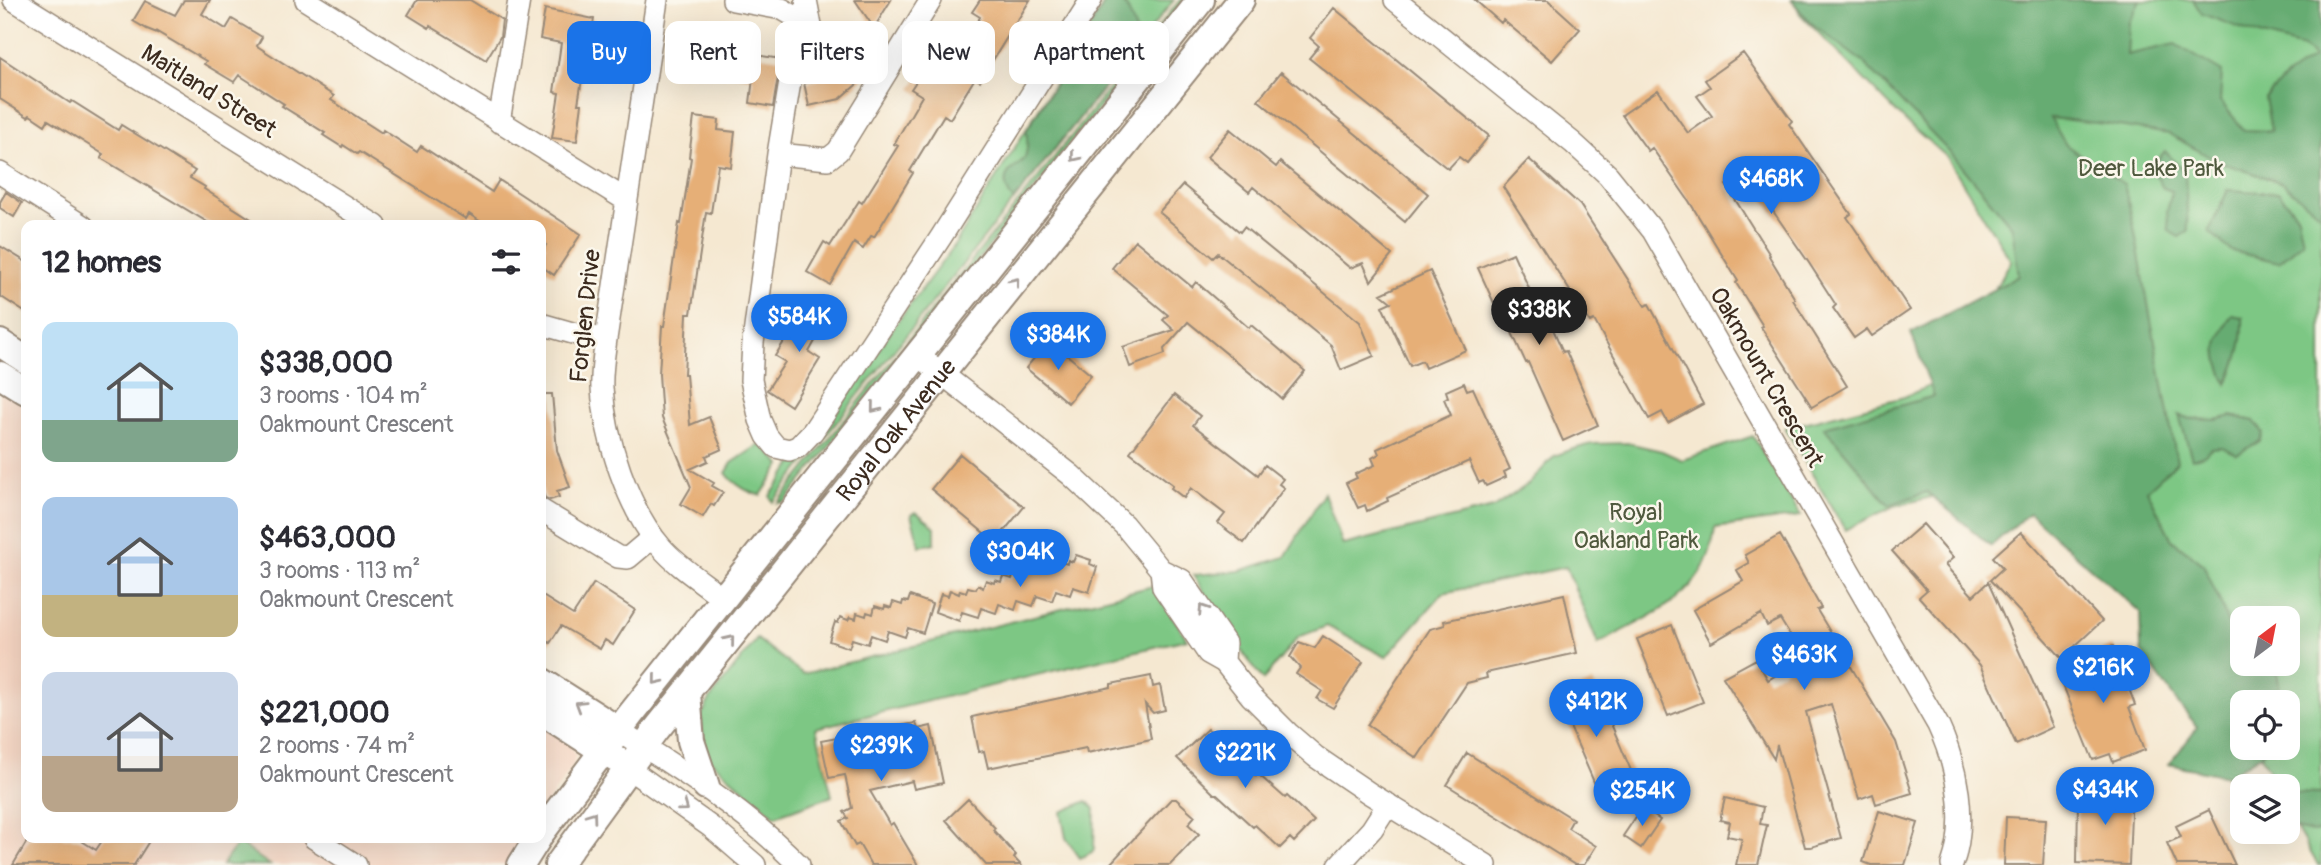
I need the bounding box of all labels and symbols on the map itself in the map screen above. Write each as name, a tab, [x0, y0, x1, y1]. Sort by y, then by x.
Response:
street label: Maitland Street	[136, 38, 282, 145]
one-way arrow	[1071, 149, 1084, 162]
park label: Deer Lake Park	[2078, 154, 2224, 183]
pin: $468K	[1722, 156, 1820, 216]
street label: Forglen Drive	[564, 248, 607, 384]
one-way arrow	[1007, 278, 1020, 290]
street label: Oakmount Crescent	[1703, 282, 1830, 473]
pin: $338K	[1490, 288, 1588, 347]
pin: $584K	[750, 294, 848, 354]
pin: $384K	[1009, 312, 1107, 372]
street label: Royal Oak Avenue	[831, 353, 963, 508]
one-way arrow	[871, 400, 884, 412]
park label: Royal Oakland Park	[1573, 498, 1699, 555]
pin: $304K	[971, 530, 1069, 589]
one-way arrow	[1199, 604, 1212, 617]
north arrow	[2230, 606, 2300, 676]
pin: $463K	[1755, 632, 1853, 692]
one-way arrow	[722, 635, 734, 648]
pin: $216K	[2054, 646, 2152, 705]
one-way arrow	[653, 673, 666, 685]
pin: $412K	[1547, 680, 1645, 739]
one-way arrow	[574, 701, 587, 714]
pin: $239K	[832, 724, 930, 783]
pin: $221K	[1196, 730, 1294, 790]
pin: $254K	[1593, 768, 1691, 828]
pin: $434K	[2056, 768, 2154, 827]
one-way arrow	[676, 799, 689, 811]
one-way arrow	[584, 811, 597, 824]

